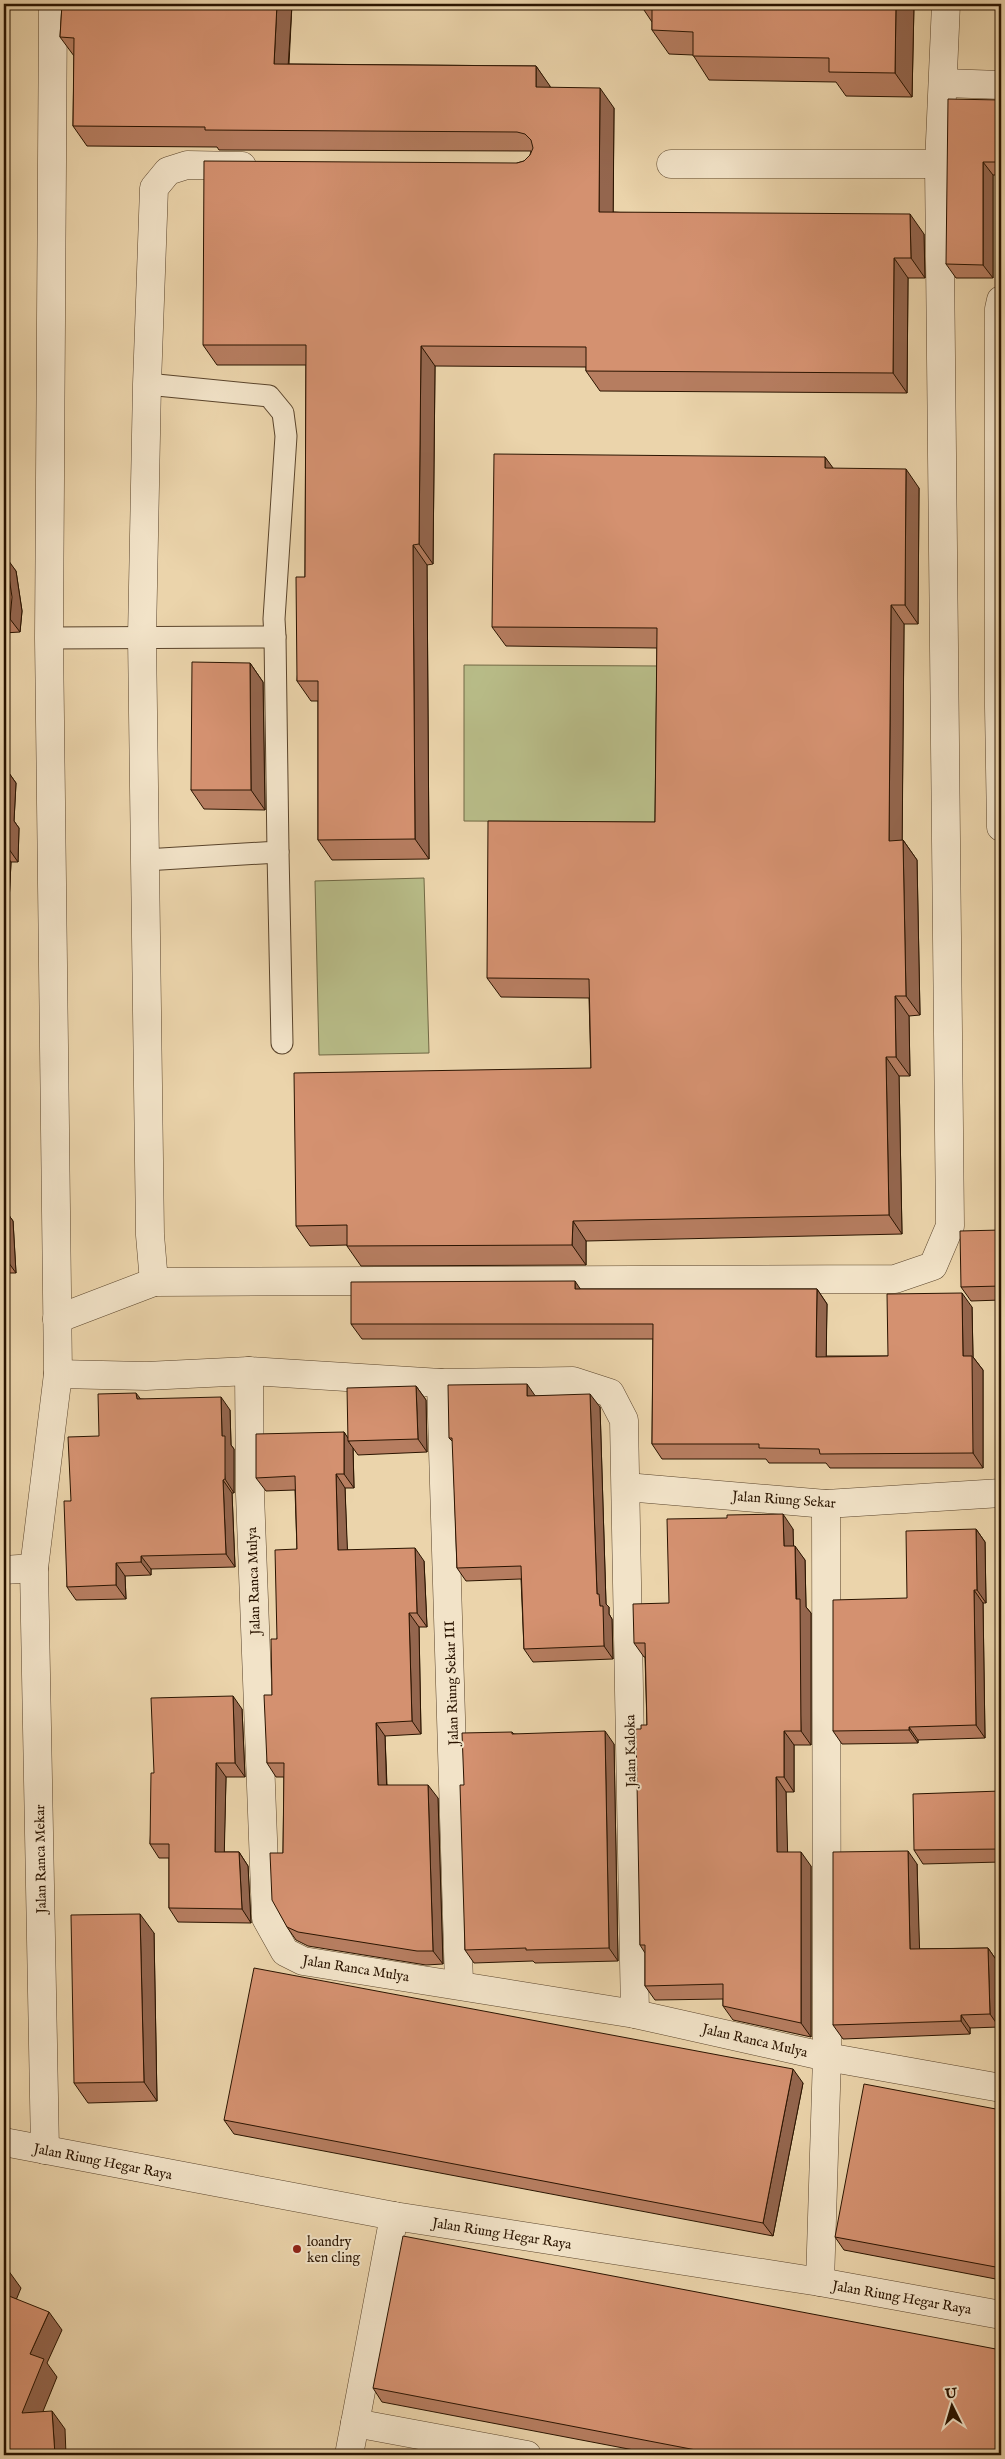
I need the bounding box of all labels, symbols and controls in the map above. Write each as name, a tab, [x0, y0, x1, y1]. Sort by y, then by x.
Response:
street label: Jalan Riung Sekar	[730, 1487, 836, 1513]
street label: Jalan Ranca Mulya	[243, 1526, 265, 1637]
street label: Jalan Riung Sekar III	[441, 1620, 463, 1748]
street label: Jalan Kaloka	[621, 1714, 641, 1790]
street label: Jalan Ranca Mekar	[31, 1804, 51, 1916]
street label: Jalan Ranca Mulya	[299, 1951, 411, 1986]
street label: Jalan Ranca Mulya	[698, 2020, 810, 2062]
street label: Jalan Riung Hegar Raya	[30, 2139, 175, 2184]
street label: Jalan Riung Hegar Raya	[429, 2214, 574, 2254]
place label: loandry ken cling	[307, 2233, 360, 2267]
marker: loandry ken cling	[291, 2243, 303, 2255]
street label: Jalan Riung Hegar Raya	[829, 2277, 974, 2319]
north arrow	[928, 2382, 978, 2432]
text: U	[943, 2384, 959, 2404]

